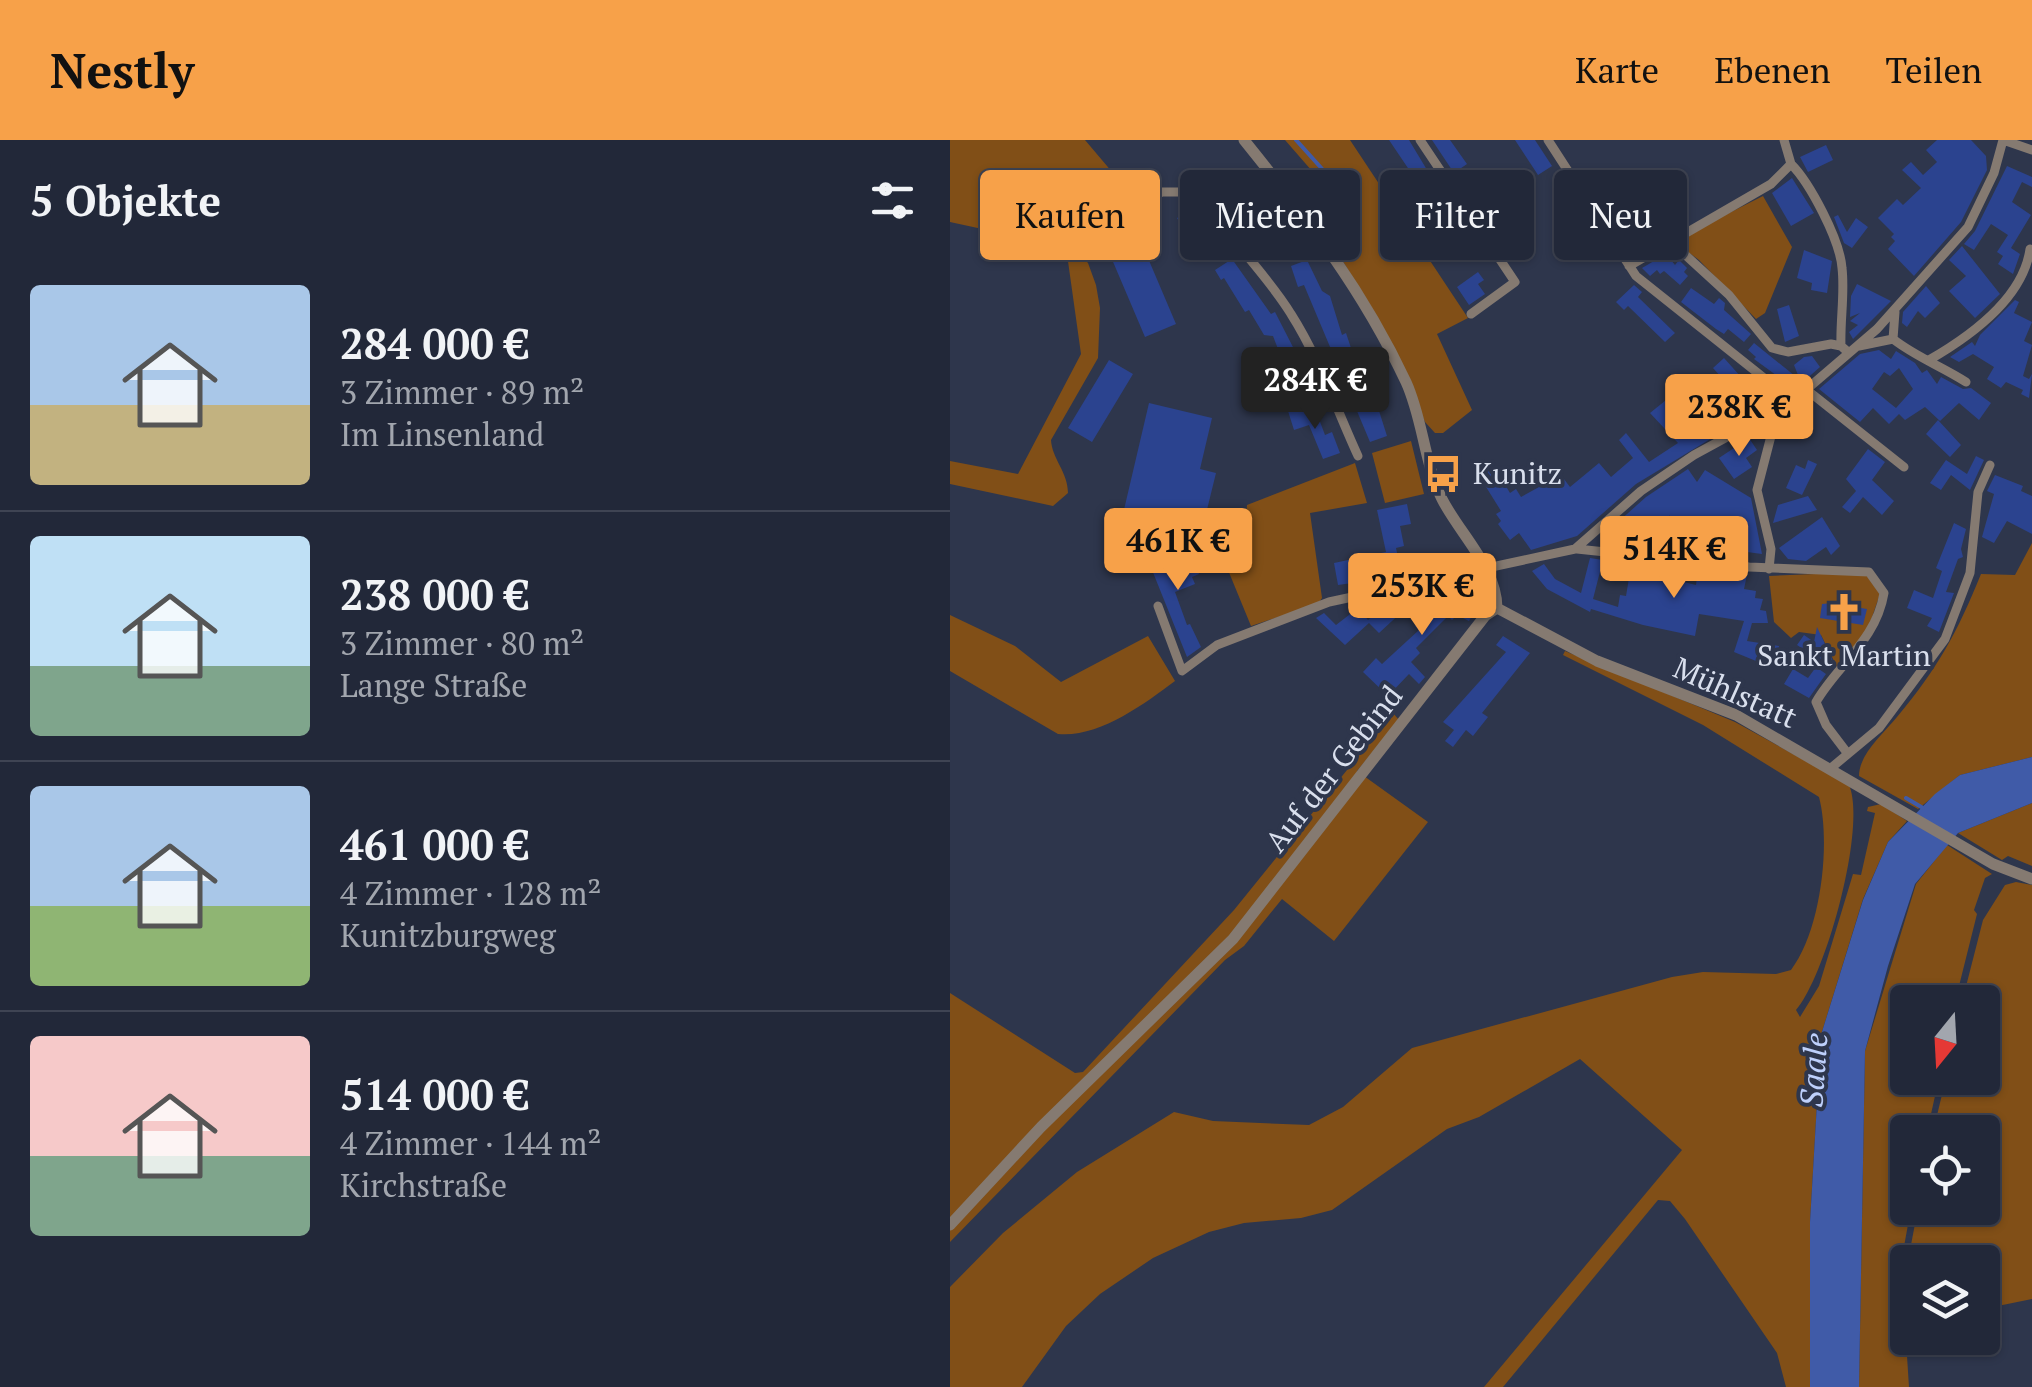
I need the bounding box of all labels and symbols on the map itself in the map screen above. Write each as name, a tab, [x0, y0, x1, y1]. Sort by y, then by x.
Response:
pin: 284K €	[1234, 347, 1396, 432]
pin: 238K €	[1658, 374, 1820, 459]
bus stop icon: Kunitz	[1422, 453, 1464, 495]
place label: Kunitz	[1473, 453, 1562, 493]
pin: 461K €	[1097, 508, 1259, 593]
pin: 514K €	[1593, 516, 1755, 601]
pin: 253K €	[1341, 553, 1503, 638]
church icon: Sankt Martin	[1823, 591, 1865, 633]
place label: Sankt Martin	[1757, 635, 1931, 675]
street label: Mühlstatt	[1667, 647, 1804, 737]
street label: Auf der Gebind	[1255, 677, 1411, 860]
north arrow	[1890, 985, 2000, 1095]
water label: Saale	[1789, 1031, 1837, 1109]

